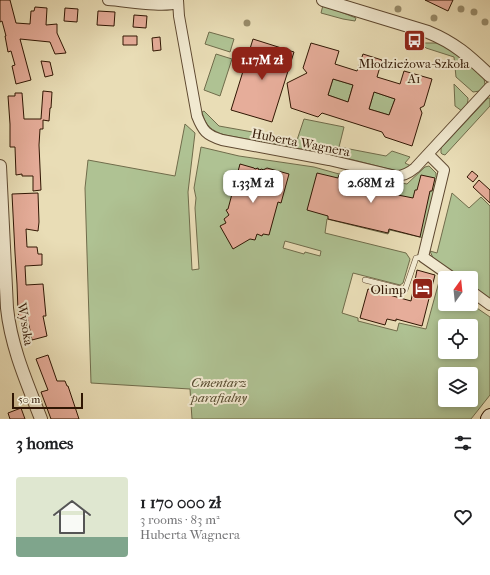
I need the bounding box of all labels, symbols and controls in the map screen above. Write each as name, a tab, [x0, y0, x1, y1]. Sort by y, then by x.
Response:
bus stop icon: Młodzieżowa-Szkoła A1	[401, 28, 427, 54]
pin: 1.17M zł	[221, 47, 303, 81]
text: 1.17M zł	[241, 52, 283, 67]
place label: Młodzieżowa-Szkoła A1	[358, 56, 471, 86]
street label: Huberta Wagnera	[250, 126, 352, 160]
pin: 1.33M zł	[212, 170, 294, 204]
pin: 2.68M zł	[330, 170, 412, 204]
text: 1.33M zł	[232, 175, 274, 190]
text: 2.68M zł	[348, 175, 394, 190]
north arrow	[438, 271, 478, 311]
map controls	[438, 271, 478, 407]
hotel icon: Olimp	[409, 276, 435, 302]
place label: Olimp	[370, 282, 406, 297]
street label: Wysoka	[14, 300, 37, 348]
button: locate	[438, 319, 478, 359]
button: layers	[438, 367, 478, 407]
park label: Cmentarz parafialny	[189, 375, 248, 405]
scale bar	[12, 391, 83, 410]
text: 50 m	[18, 393, 40, 406]
icon: filters	[452, 432, 474, 454]
text: 3 homes	[16, 433, 73, 453]
text: 1 170 000 zł	[140, 492, 221, 512]
icon: home	[48, 493, 96, 541]
icon: heart	[452, 506, 474, 528]
text: 3 rooms · 83 m²	[140, 512, 220, 527]
text: Huberta Wagnera	[140, 527, 240, 542]

